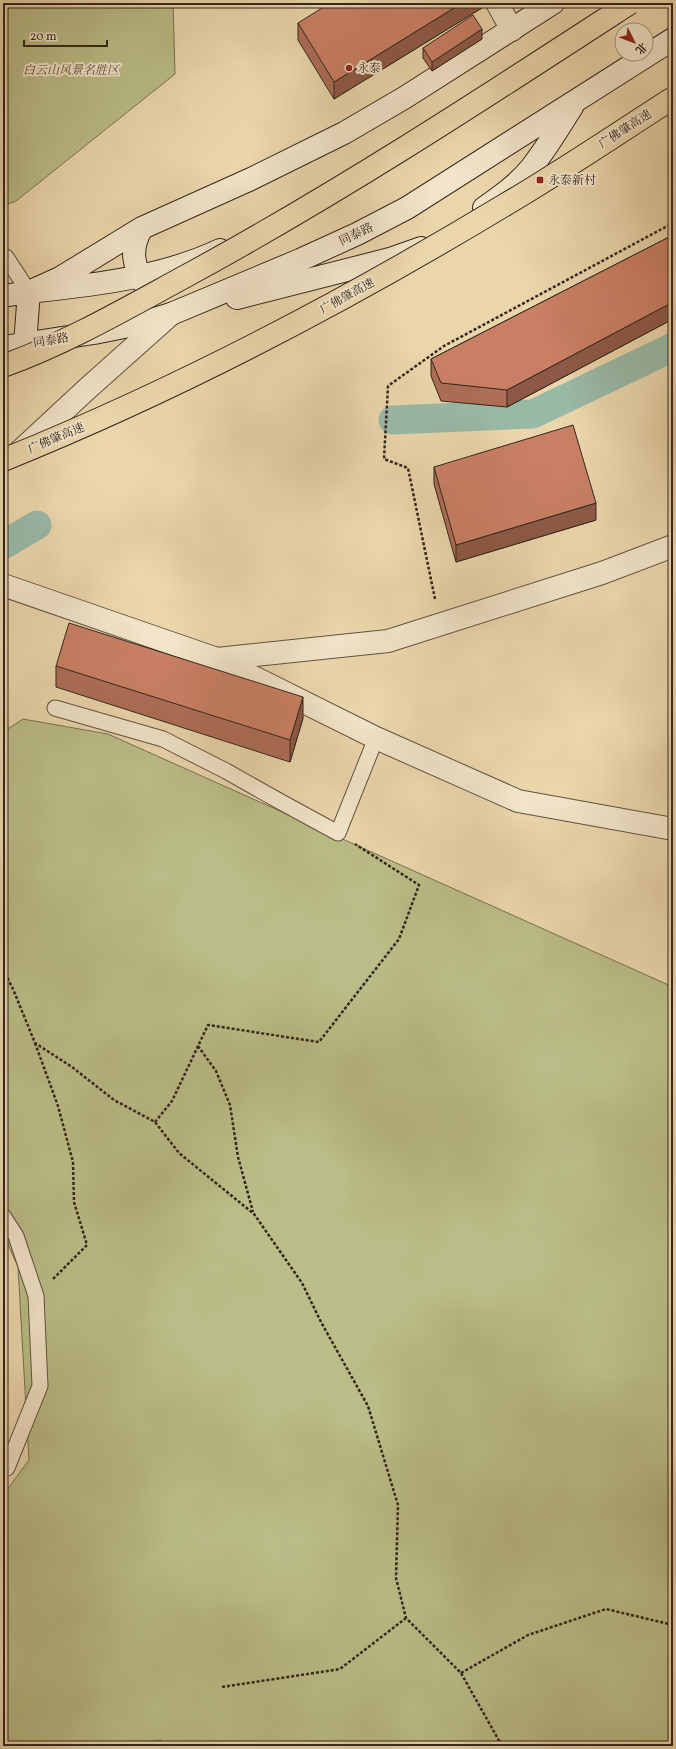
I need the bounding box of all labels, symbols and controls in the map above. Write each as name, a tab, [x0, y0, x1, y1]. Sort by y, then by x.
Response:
scale bar	[24, 22, 107, 48]
north arrow	[614, 22, 654, 62]
text: 20 m	[30, 29, 57, 45]
text: 北	[631, 39, 650, 57]
place label: 永泰	[357, 61, 381, 77]
park label: 白云山风景名胜区	[23, 63, 121, 79]
marker: 永泰	[344, 63, 354, 73]
street label: 广佛肇高速	[596, 107, 655, 153]
place label: 永泰新村	[548, 173, 596, 189]
marker: 永泰新村	[535, 175, 545, 185]
street label: 同泰路	[337, 220, 376, 250]
street label: 广佛肇高速	[317, 275, 378, 318]
street label: 同泰路	[32, 330, 70, 352]
street label: 广佛肇高速	[26, 420, 87, 458]

